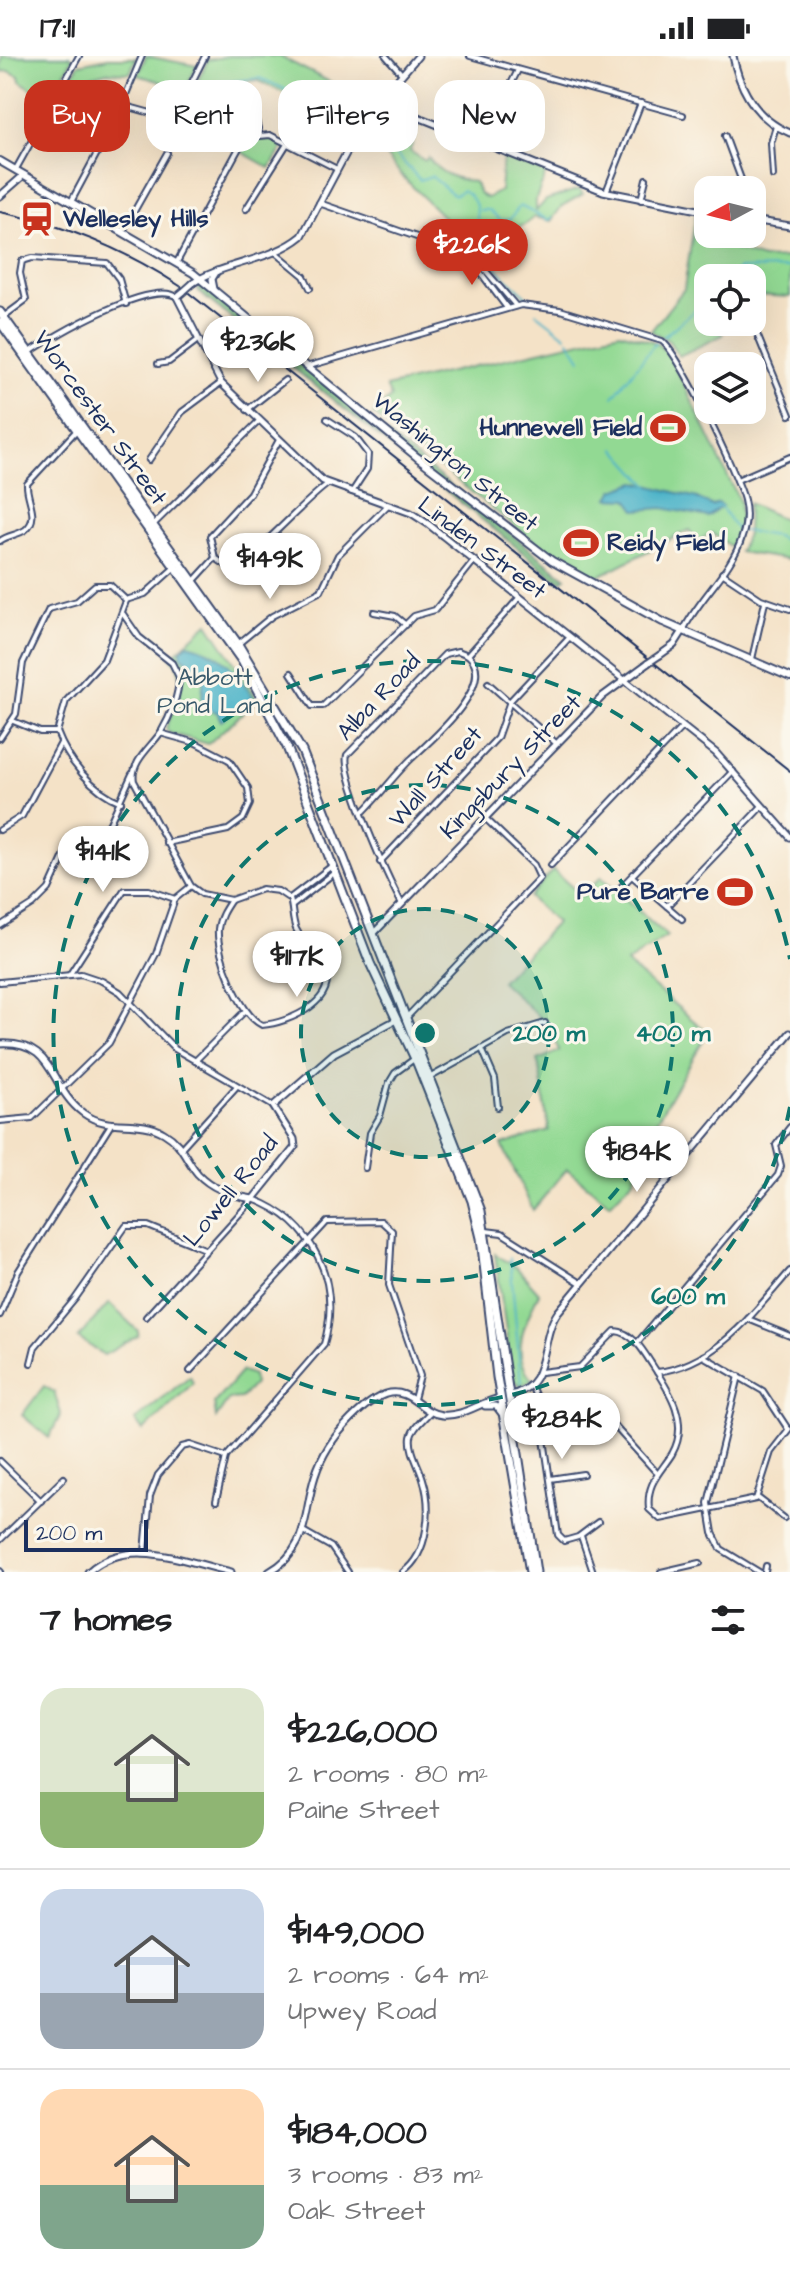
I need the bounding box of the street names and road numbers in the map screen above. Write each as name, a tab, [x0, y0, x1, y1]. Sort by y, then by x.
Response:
street label: Worcester Street	[25, 323, 175, 513]
street label: Washington Street	[364, 384, 546, 541]
street label: Linden Street	[411, 488, 554, 608]
street label: Alba Road	[329, 645, 429, 749]
street label: Kingsbury Street	[433, 687, 590, 848]
street label: Wall Street	[381, 719, 491, 835]
street label: Lowell Road	[175, 1128, 287, 1254]

